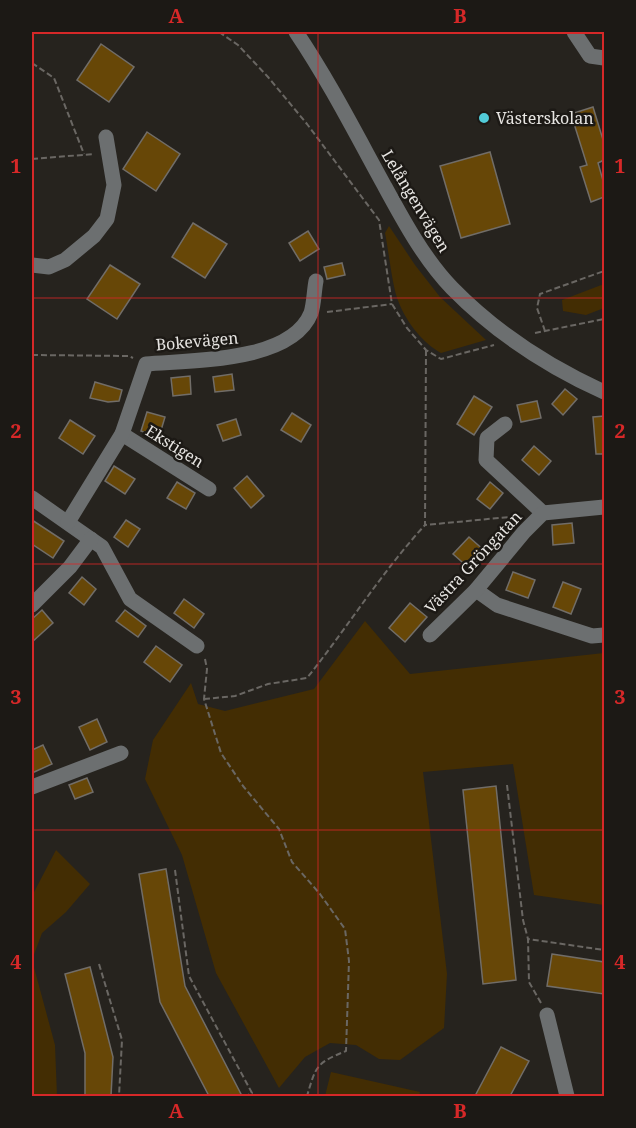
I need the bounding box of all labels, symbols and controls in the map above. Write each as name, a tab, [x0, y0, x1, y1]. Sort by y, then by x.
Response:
text: A	[168, 2, 184, 29]
text: B	[453, 2, 467, 29]
place label: Västerskolan	[496, 107, 594, 129]
marker: Västerskolan	[477, 111, 491, 125]
street label: Lelångenvägen	[377, 146, 455, 256]
text: 1	[10, 152, 22, 179]
text: 1	[614, 152, 626, 179]
street label: Bokevägen	[155, 326, 239, 356]
text: 2	[10, 417, 22, 444]
text: 2	[614, 417, 626, 444]
street label: Ekstigen	[142, 420, 208, 472]
street label: Västra Gröngatan	[420, 506, 526, 618]
text: 3	[10, 683, 22, 710]
text: 3	[614, 683, 626, 710]
text: 4	[10, 948, 22, 975]
text: 4	[614, 948, 626, 975]
text: A	[168, 1097, 184, 1124]
text: B	[453, 1097, 467, 1124]

